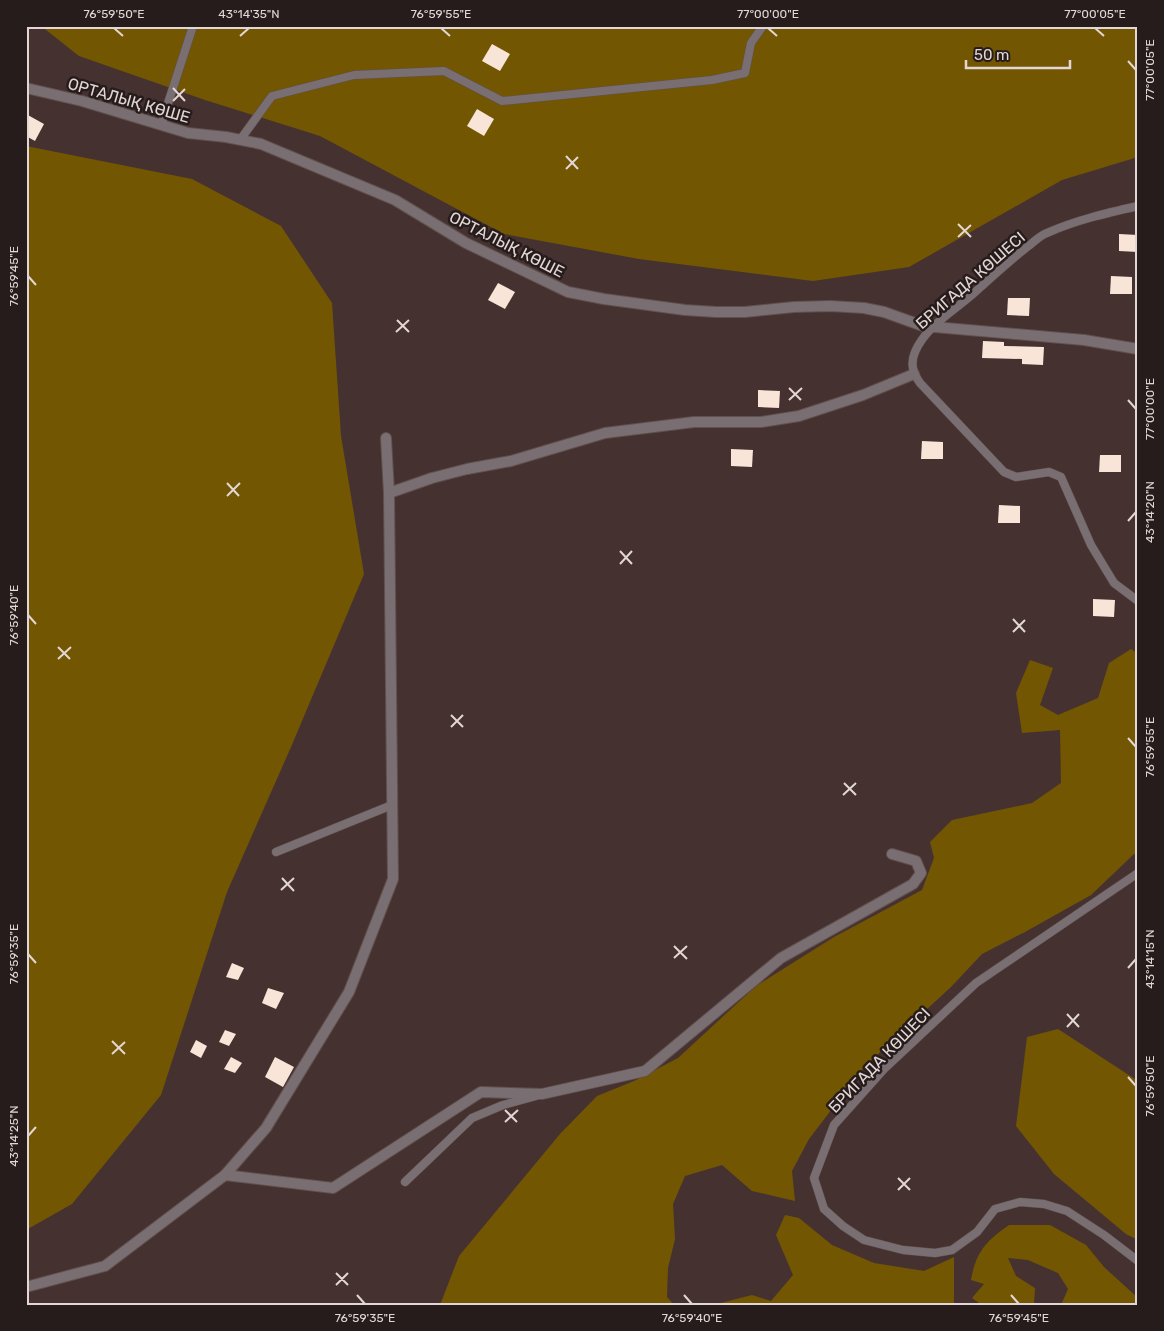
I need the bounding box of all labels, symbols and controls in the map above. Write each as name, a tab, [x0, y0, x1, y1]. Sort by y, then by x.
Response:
text: 76°59'50"E	[83, 7, 145, 21]
text: 43°14'35"N	[218, 7, 280, 21]
text: 76°59'55"E	[411, 7, 471, 21]
text: 77°00'00"E	[737, 7, 799, 21]
text: 77°00'05"E	[1064, 7, 1126, 21]
scale bar	[966, 38, 1070, 70]
text: 77°00'05"E	[1143, 39, 1157, 101]
text: 50 m	[974, 46, 1009, 64]
street label: ОРТАЛЫҚ КӨШЕ	[66, 74, 192, 127]
street label: ОРТАЛЫҚ КӨШЕ	[446, 207, 567, 282]
street label: БРИГАДА КӨШЕСІ	[912, 228, 1029, 333]
text: 76°59'45"E	[7, 246, 21, 306]
text: 77°00'00"E	[1143, 378, 1157, 440]
text: 43°14'20"N	[1143, 481, 1157, 543]
text: 76°59'40"E	[7, 585, 21, 645]
text: 76°59'55"E	[1143, 717, 1157, 777]
text: 76°59'35"E	[7, 924, 21, 984]
text: 43°14'15"N	[1143, 929, 1157, 989]
street label: БРИГАДА КӨШЕСІ	[824, 1004, 934, 1117]
text: 76°59'50"E	[1143, 1055, 1157, 1117]
text: 43°14'25"N	[7, 1105, 21, 1167]
text: 76°59'35"E	[335, 1311, 395, 1325]
text: 76°59'40"E	[662, 1311, 722, 1325]
text: 76°59'45"E	[989, 1311, 1049, 1325]

